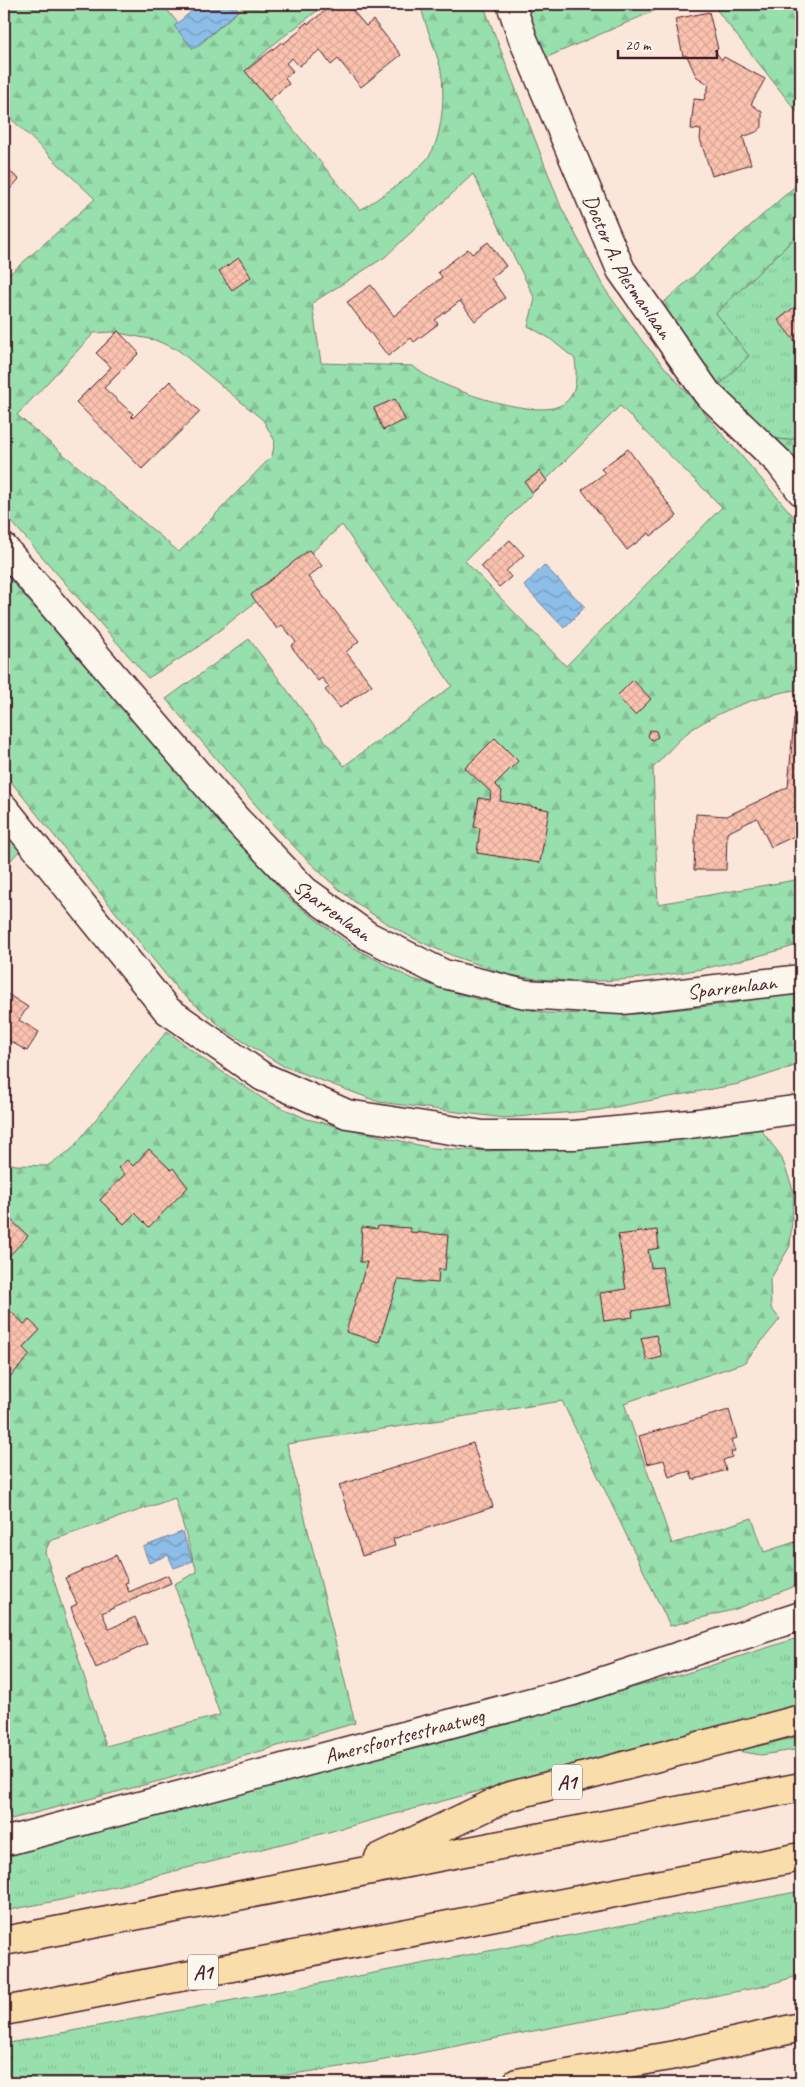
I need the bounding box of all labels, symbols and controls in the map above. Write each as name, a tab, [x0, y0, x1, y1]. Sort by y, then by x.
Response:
scale bar	[618, 28, 716, 60]
text: 20 m	[625, 36, 652, 55]
street label: Doctor A. Plesmanlaan	[577, 190, 679, 345]
street label: Sparrenlaan	[288, 874, 378, 948]
street label: Sparrenlaan	[686, 969, 779, 1005]
street label: Amersfoortsestraatweg	[322, 1702, 489, 1769]
road number: A1	[552, 1764, 582, 1800]
road number: A1	[188, 1954, 218, 1990]

